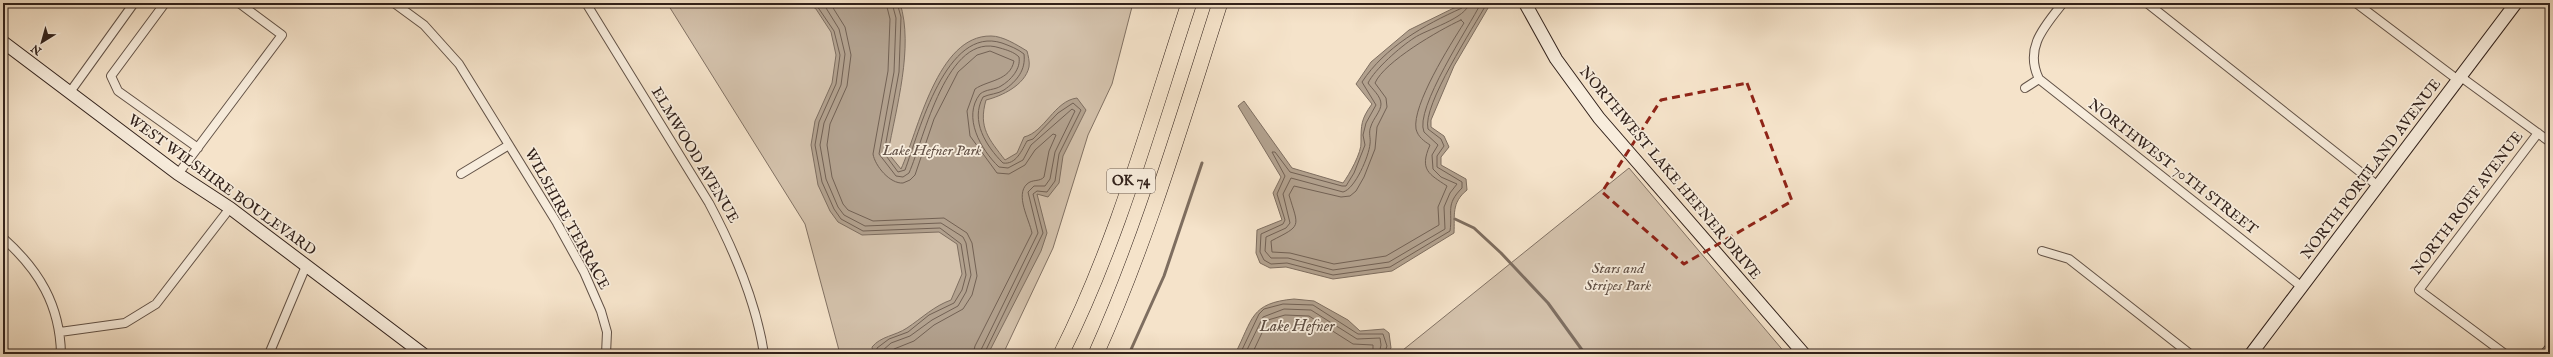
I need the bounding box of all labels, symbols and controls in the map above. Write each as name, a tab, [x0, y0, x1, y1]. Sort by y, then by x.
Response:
north arrow	[22, 22, 62, 62]
text: N	[28, 40, 45, 58]
street label: NORTHWEST LAKE HEFNER DRIVE	[1575, 63, 1765, 283]
street label: NORTH PORTLAND AVENUE	[2297, 75, 2445, 263]
street label: ELMWOOD AVENUE	[647, 84, 743, 226]
street label: NORTHWEST 70TH STREET	[2085, 95, 2262, 239]
street label: WEST WILSHIRE BOULEVARD	[124, 110, 320, 260]
street label: NORTH ROFF AVENUE	[2407, 128, 2527, 278]
park label: Lake Hefner Park	[881, 141, 982, 160]
street label: WILSHIRE TERRACE	[520, 145, 614, 293]
road number: OK 74	[1107, 169, 1155, 193]
park label: Stars and Stripes Park	[1585, 259, 1651, 295]
water label: Lake Hefner	[1259, 317, 1336, 337]

